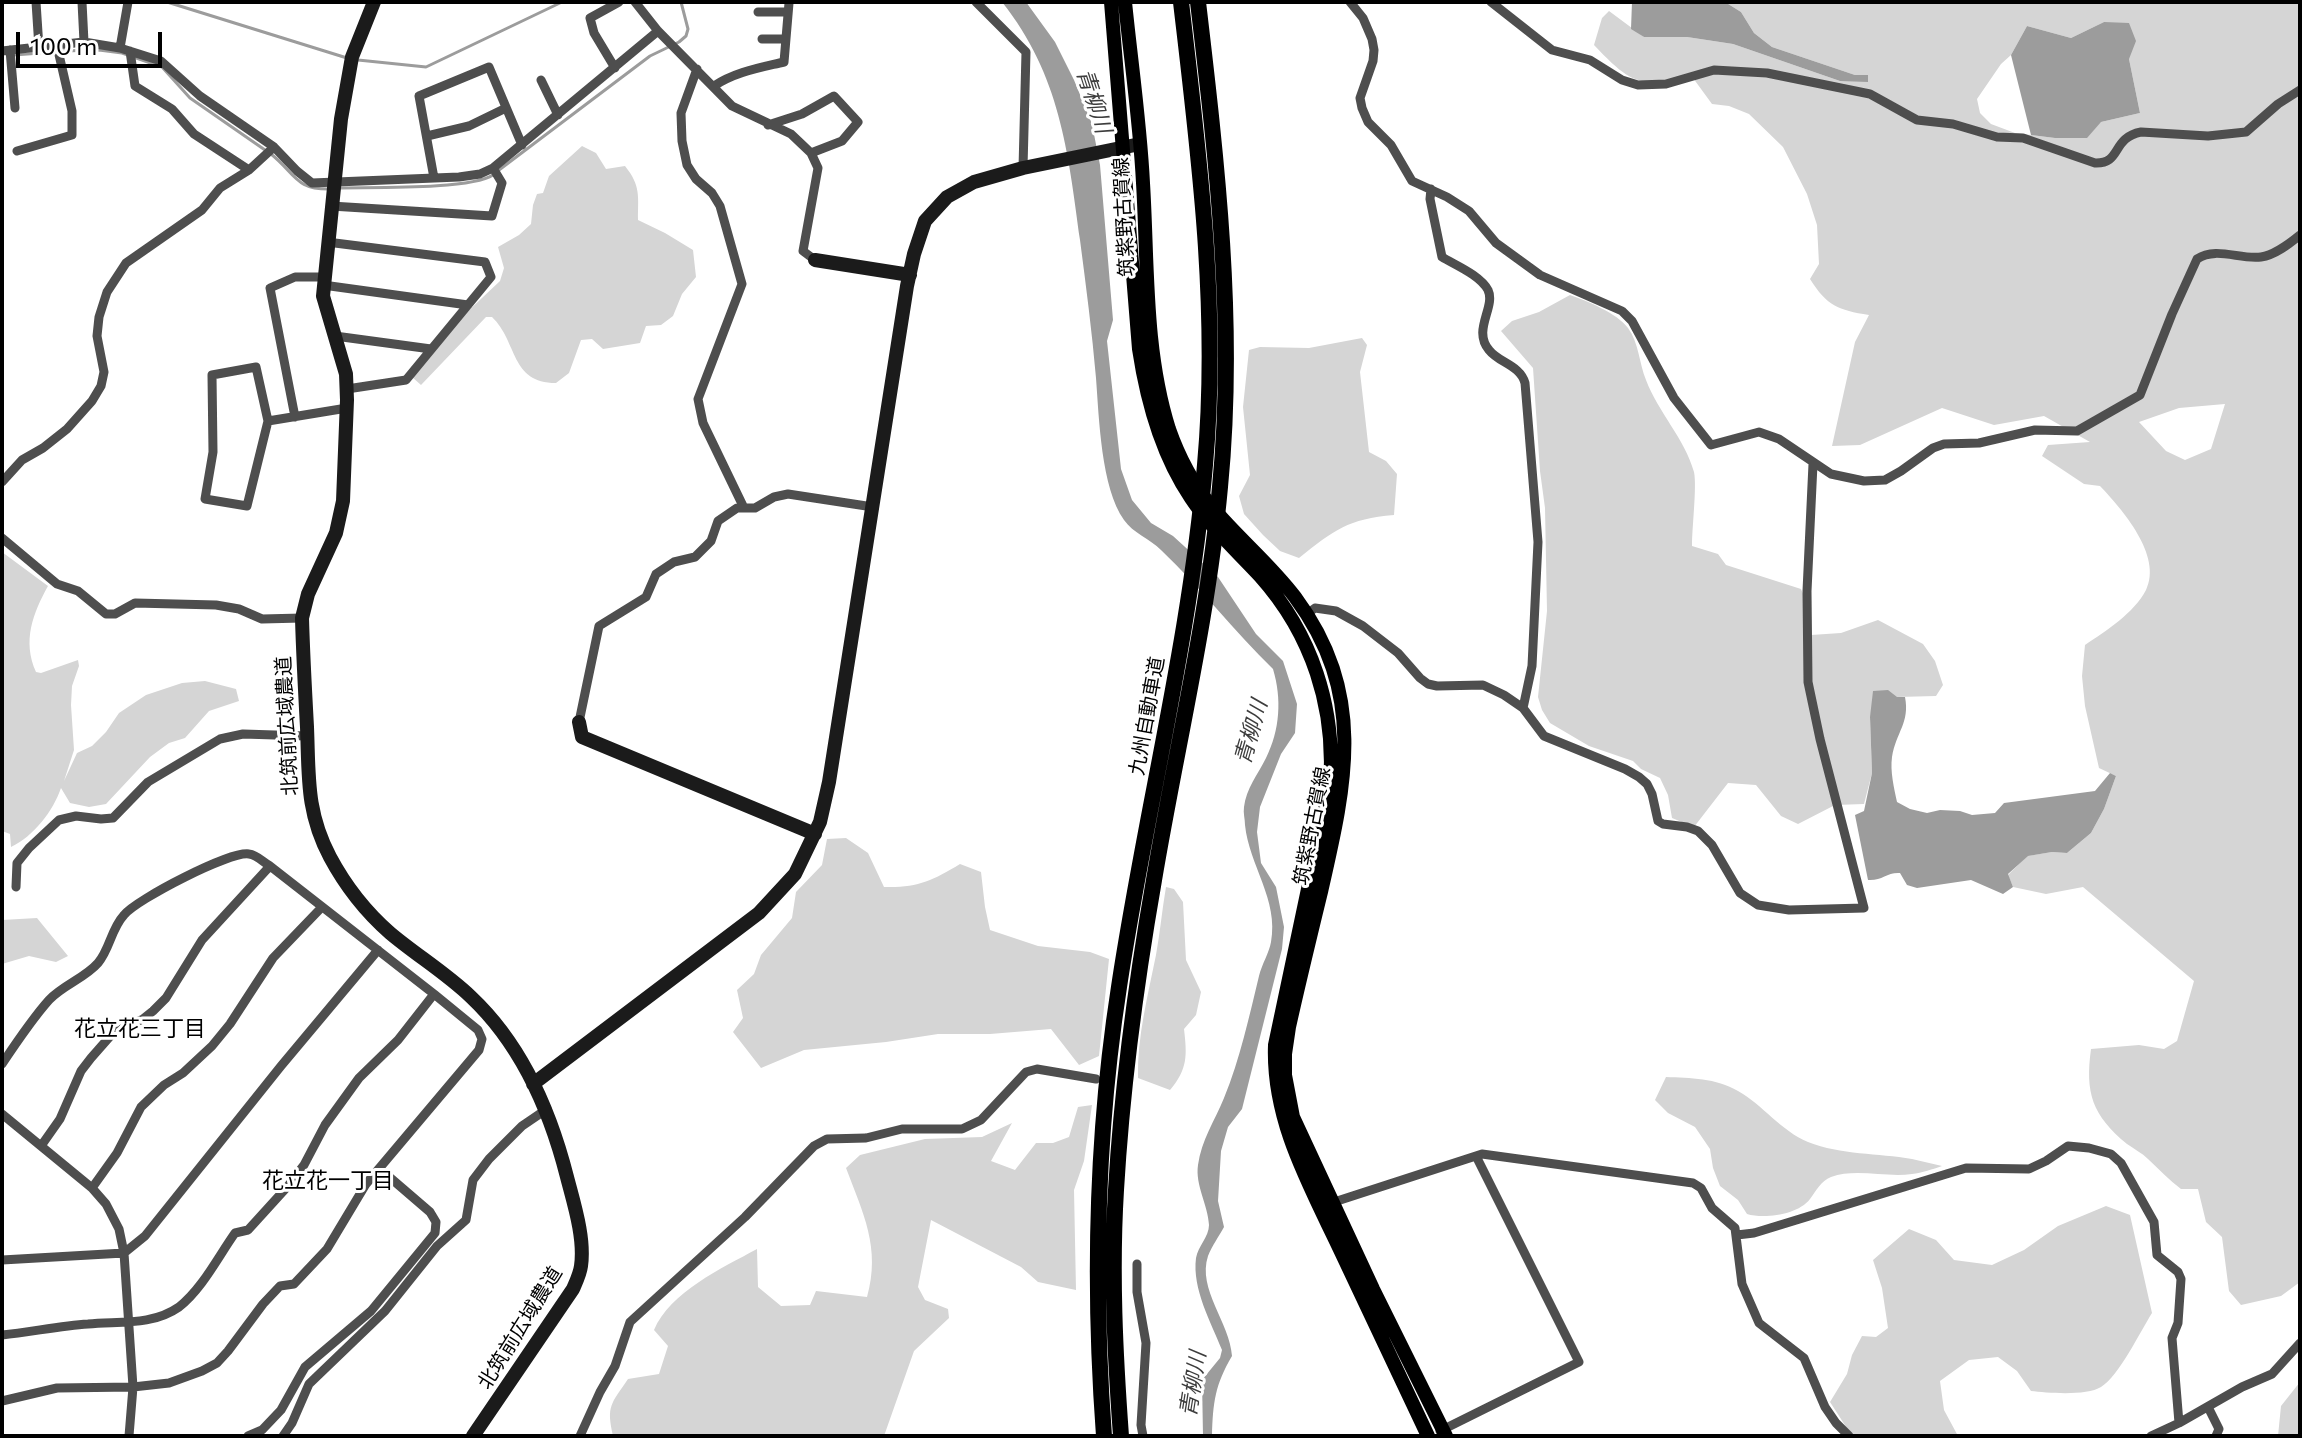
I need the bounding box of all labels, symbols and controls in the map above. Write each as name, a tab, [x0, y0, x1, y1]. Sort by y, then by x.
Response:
scale bar	[20, 16, 166, 66]
text: 100 m	[30, 31, 97, 60]
water label: 青柳川	[1071, 66, 1117, 136]
street label: 筑紫野古賀線	[1109, 156, 1139, 278]
street label: 北筑前広域農道	[271, 655, 303, 797]
street label: 九州自動車道	[1125, 655, 1169, 777]
water label: 青柳川	[1229, 697, 1273, 767]
street label: 筑紫野古賀線	[1289, 765, 1335, 887]
district label: 花立花三丁目	[74, 1016, 206, 1042]
district label: 花立花一丁目	[262, 1168, 394, 1194]
street label: 北筑前広域農道	[473, 1262, 567, 1394]
water label: 青柳川	[1175, 1349, 1211, 1419]

